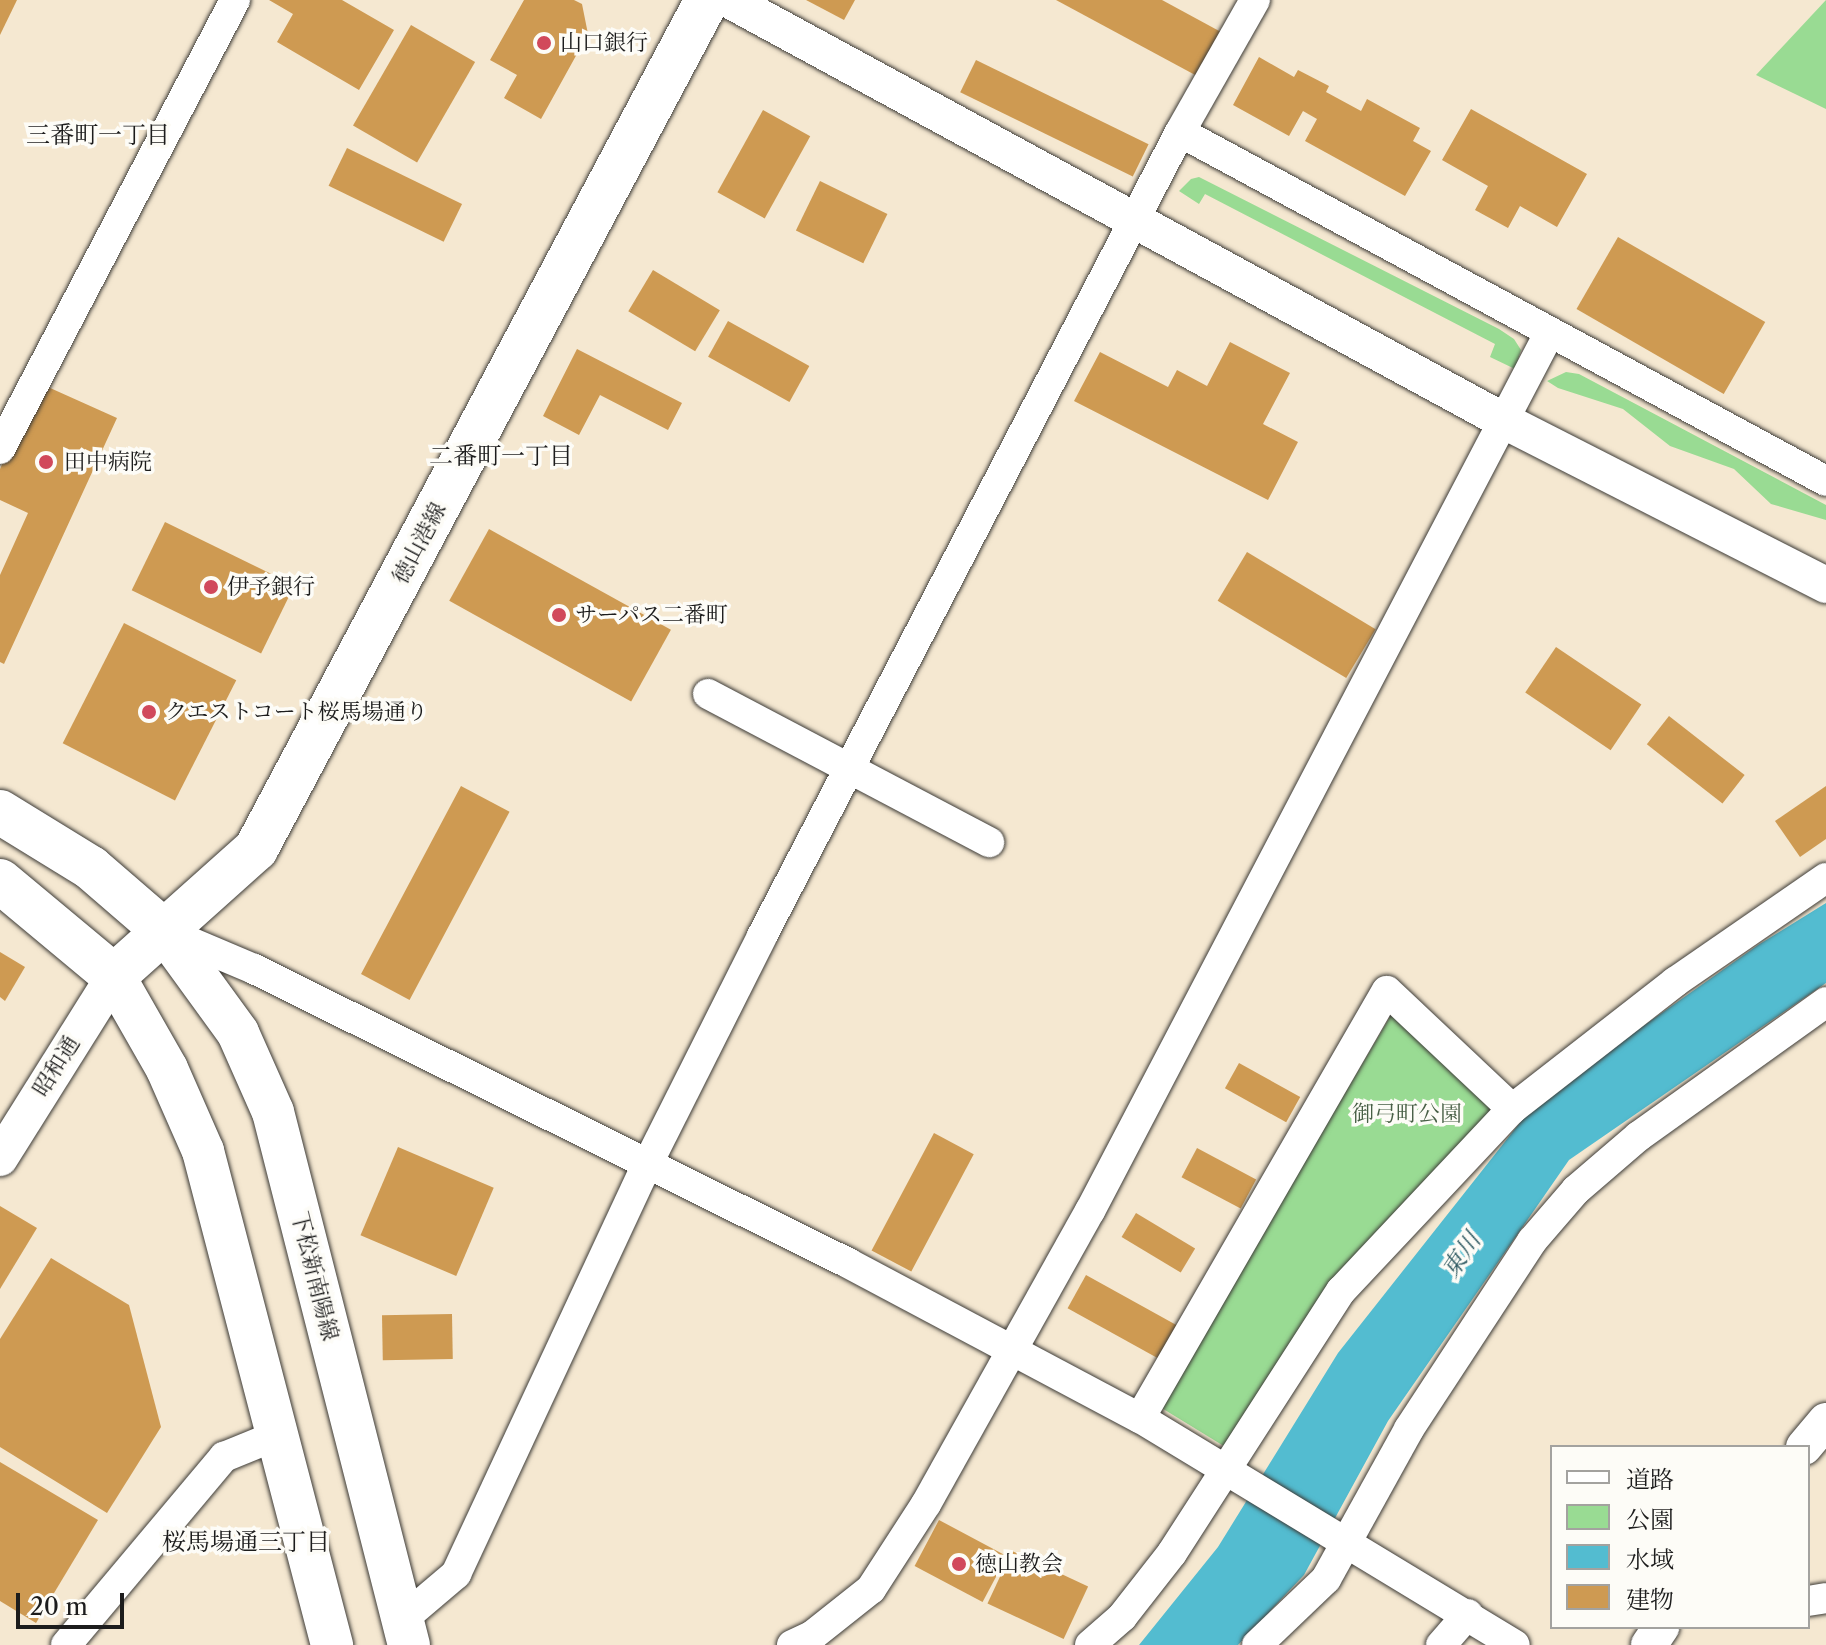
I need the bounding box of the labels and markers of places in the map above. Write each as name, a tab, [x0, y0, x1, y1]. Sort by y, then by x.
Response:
place label: 山口銀行	[560, 30, 648, 56]
marker: 山口銀行	[535, 34, 553, 52]
place label: 田中病院	[64, 449, 152, 475]
marker: 田中病院	[35, 451, 57, 473]
place label: 伊予銀行	[227, 574, 315, 600]
marker: 伊予銀行	[202, 578, 220, 596]
place label: サーパス二番町	[575, 602, 729, 628]
marker: サーパス二番町	[550, 606, 568, 624]
place label: クエストコート桜馬場通り	[165, 699, 429, 725]
marker: クエストコート桜馬場通り	[140, 703, 158, 721]
place label: 徳山教会	[975, 1551, 1063, 1577]
marker: 徳山教会	[950, 1555, 968, 1573]

